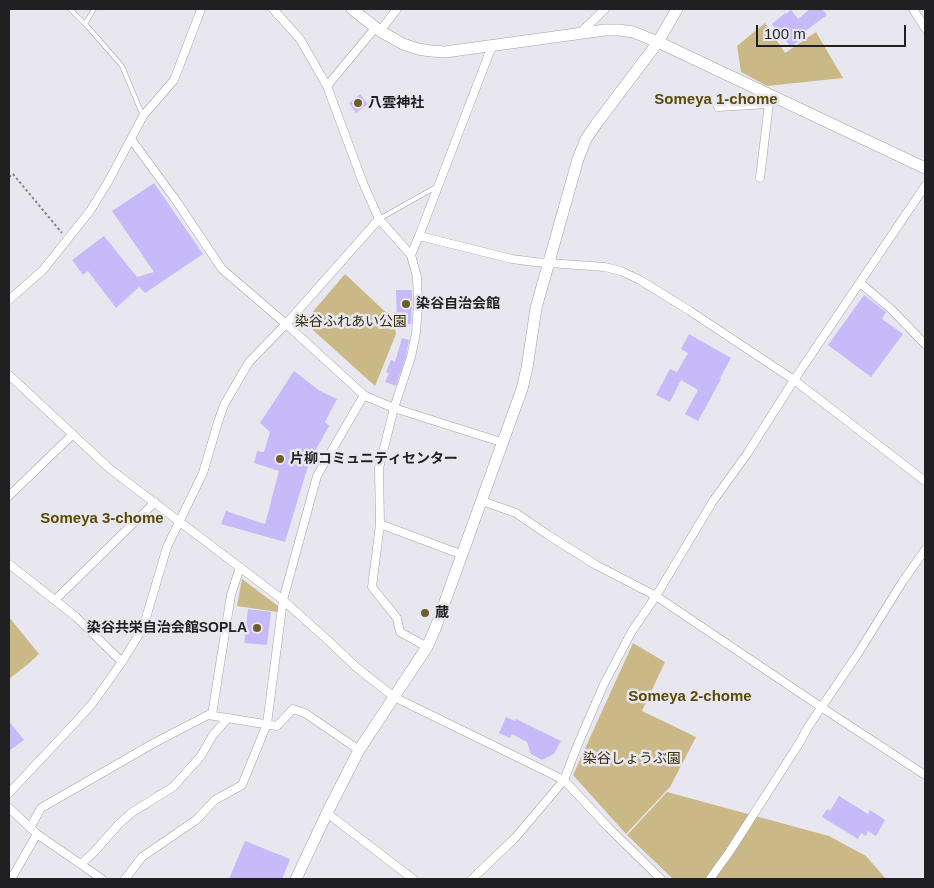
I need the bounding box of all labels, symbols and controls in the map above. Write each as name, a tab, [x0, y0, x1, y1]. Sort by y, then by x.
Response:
scale bar	[759, 15, 909, 47]
text: 100 m	[764, 25, 806, 42]
district label: Someya 1-chome	[654, 91, 778, 109]
place label: 八雲神社	[368, 95, 424, 111]
marker: 八雲神社	[352, 97, 364, 109]
place label: 染谷自治会館	[416, 296, 500, 312]
marker: 染谷自治会館	[400, 298, 412, 310]
park label: 染谷ふれあい公園	[295, 314, 407, 330]
place label: 片柳コミュニティセンター	[290, 451, 458, 467]
marker: 片柳コミュニティセンター	[274, 453, 286, 465]
district label: Someya 3-chome	[40, 510, 164, 528]
place label: 蔵	[435, 605, 449, 621]
marker: 蔵	[419, 607, 431, 619]
place label: 染谷共栄自治会館SOPLA	[87, 620, 247, 636]
marker: 染谷共栄自治会館SOPLA	[251, 622, 263, 634]
district label: Someya 2-chome	[628, 688, 752, 706]
park label: 染谷しょうぶ園	[583, 751, 681, 767]

